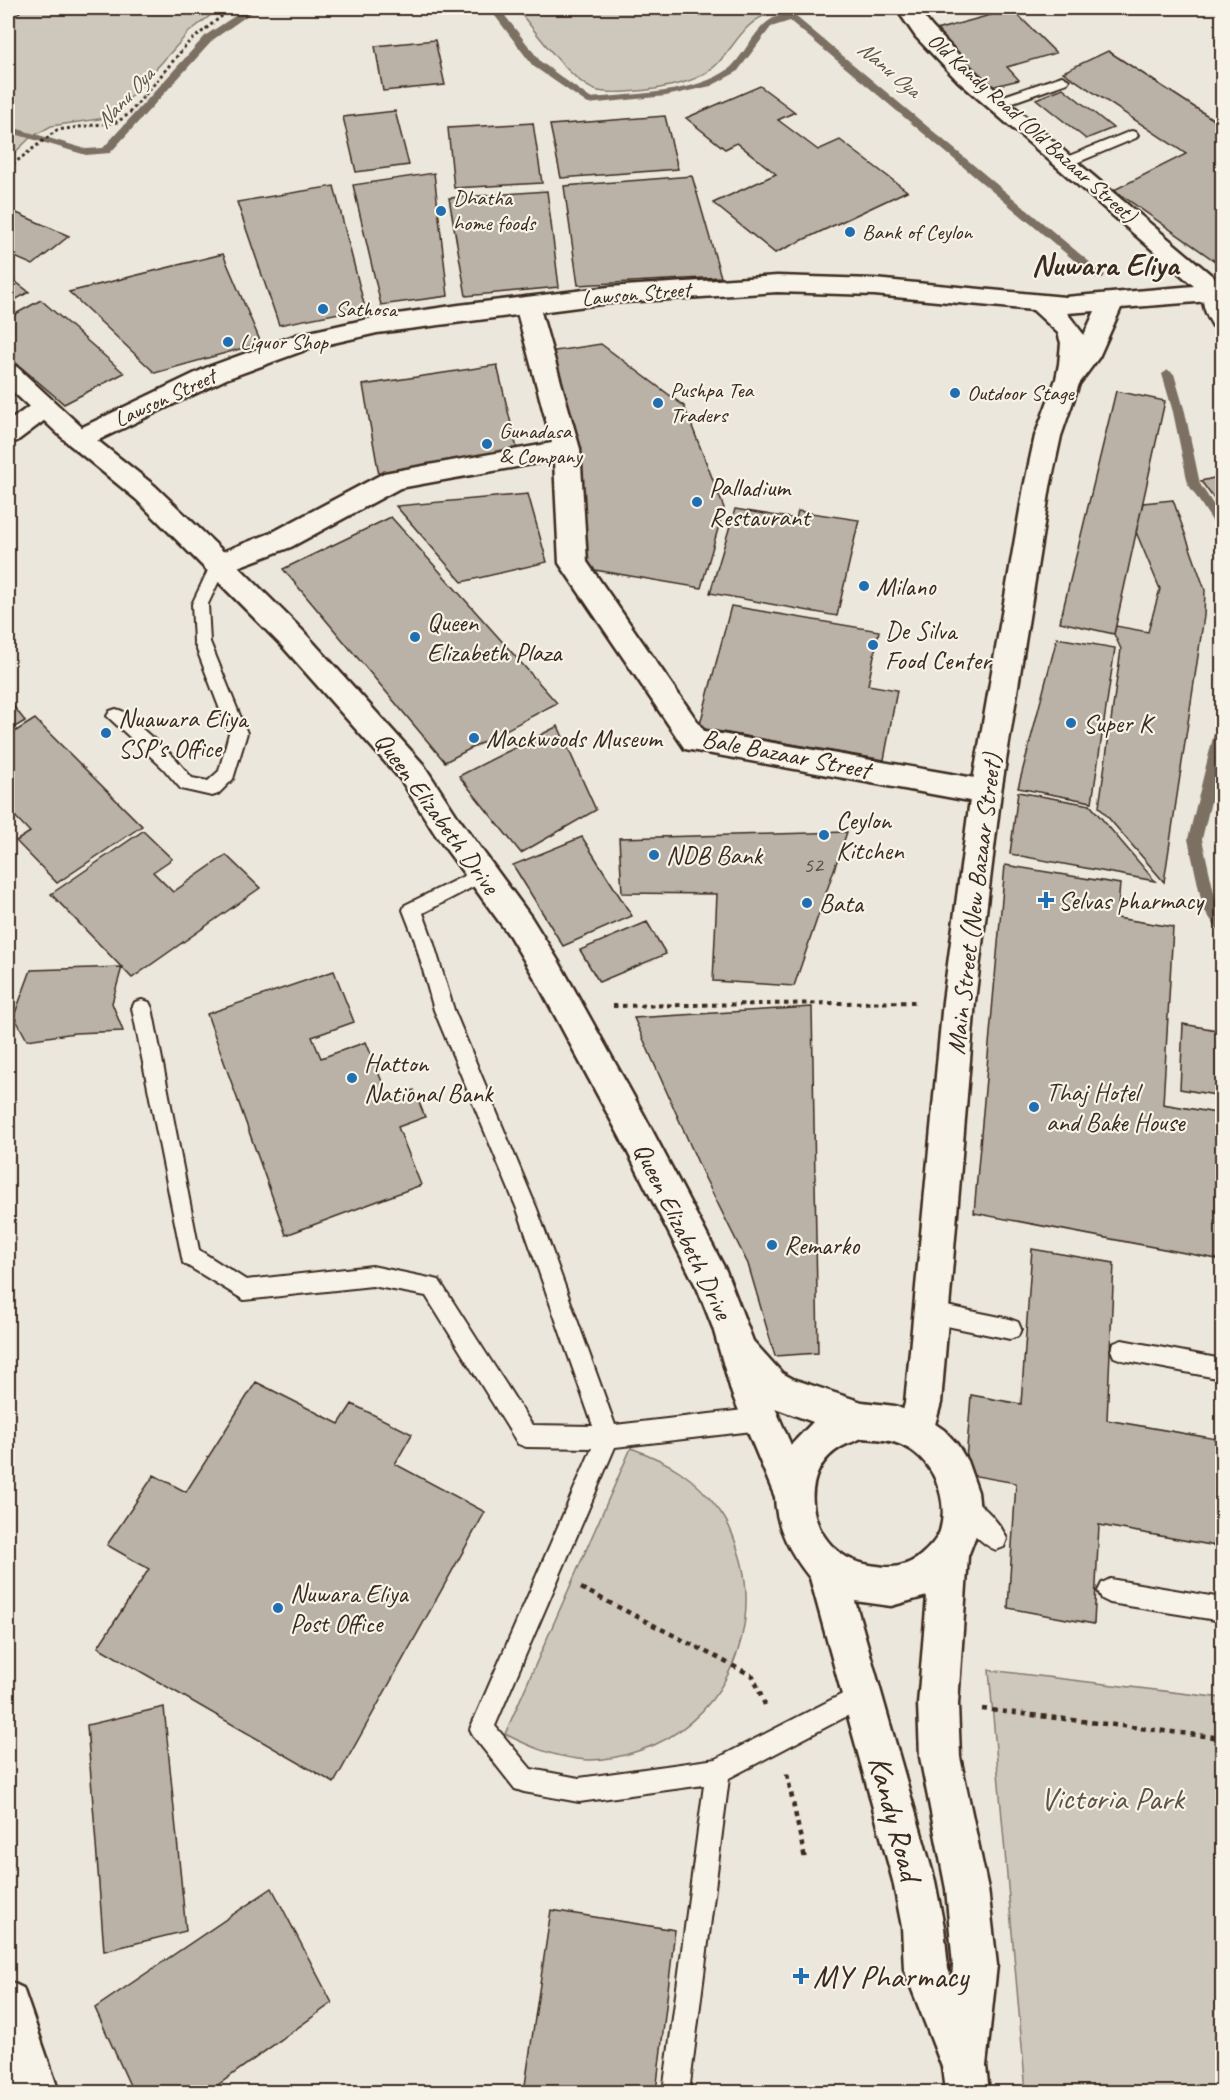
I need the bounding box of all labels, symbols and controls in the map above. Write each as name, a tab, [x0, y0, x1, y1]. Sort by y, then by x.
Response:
street label: Old Kandy Road (Old Bazaar Street)	[922, 27, 1144, 231]
water label: Nanu Oya	[852, 35, 928, 105]
water label: Nanu Oya	[90, 59, 162, 134]
place label: Dhatha home foods	[453, 184, 536, 237]
marker: Dhatha home foods	[434, 204, 448, 218]
place label: Bank of Ceylon	[862, 218, 973, 246]
marker: Bank of Ceylon	[843, 225, 857, 239]
district label: Nuwara Eliya	[1031, 244, 1181, 285]
street label: Lawson Street	[581, 275, 694, 313]
place label: Sathosa	[335, 295, 399, 323]
marker: Sathosa	[316, 302, 330, 316]
place label: Liquor Shop	[240, 328, 330, 356]
marker: Liquor Shop	[221, 335, 235, 349]
street label: Lawson Street	[110, 361, 223, 434]
place label: Pushpa Tea Traders	[670, 376, 755, 429]
place label: Outdoor Stage	[967, 379, 1076, 407]
marker: Outdoor Stage	[948, 386, 962, 400]
marker: Pushpa Tea Traders	[651, 396, 665, 410]
place label: Gunadasa & Company	[499, 417, 584, 470]
marker: Gunadasa & Company	[480, 437, 494, 451]
place label: Palladium Restaurant	[709, 471, 812, 534]
marker: Palladium Restaurant	[690, 495, 704, 509]
place label: Milano	[876, 570, 937, 603]
marker: Milano	[857, 579, 871, 593]
place label: Queen Elizabeth Plaza	[427, 606, 563, 669]
place label: De Silva Food Center	[885, 614, 993, 677]
marker: Queen Elizabeth Plaza	[408, 630, 422, 644]
marker: De Silva Food Center	[866, 638, 880, 652]
place label: Nuawara Eliya SSP's Office	[118, 702, 250, 765]
place label: Super K	[1083, 707, 1156, 740]
marker: Super K	[1064, 716, 1078, 730]
place label: Mackwoods Museum	[486, 722, 664, 755]
street label: Bale Bazaar Street	[699, 722, 876, 787]
street label: Queen Elizabeth Drive	[367, 725, 508, 902]
marker: Nuawara Eliya SSP's Office	[99, 726, 113, 740]
marker: Mackwoods Museum	[467, 731, 481, 745]
street label: Main Street (New Bazaar Street)	[939, 750, 1009, 1056]
place label: Ceylon Kitchen	[836, 804, 905, 867]
marker: Ceylon Kitchen	[817, 828, 831, 842]
place label: NDB Bank	[666, 839, 764, 872]
marker: NDB Bank	[647, 848, 661, 862]
house number: 52	[803, 851, 825, 879]
place label: Selvas pharmacy	[1058, 884, 1205, 917]
place label: Bata	[819, 887, 864, 920]
marker: Selvas pharmacy	[1039, 893, 1053, 907]
marker: Bata	[800, 896, 814, 910]
place label: Hatton National Bank	[364, 1047, 494, 1110]
marker: Hatton National Bank	[345, 1071, 359, 1085]
place label: Thaj Hotel and Bake House	[1046, 1076, 1186, 1139]
marker: Thaj Hotel and Bake House	[1027, 1100, 1041, 1114]
street label: Queen Elizabeth Drive	[626, 1137, 741, 1326]
place label: Remarko	[784, 1229, 861, 1262]
marker: Remarko	[765, 1238, 779, 1252]
place label: Nuwara Eliya Post Office	[290, 1577, 409, 1640]
marker: Nuwara Eliya Post Office	[271, 1601, 285, 1615]
street label: Kandy Road	[859, 1751, 932, 1889]
park label: Victoria Park	[1040, 1778, 1186, 1819]
place label: MY Pharmacy	[813, 1956, 970, 1997]
marker: MY Pharmacy	[794, 1969, 808, 1983]

